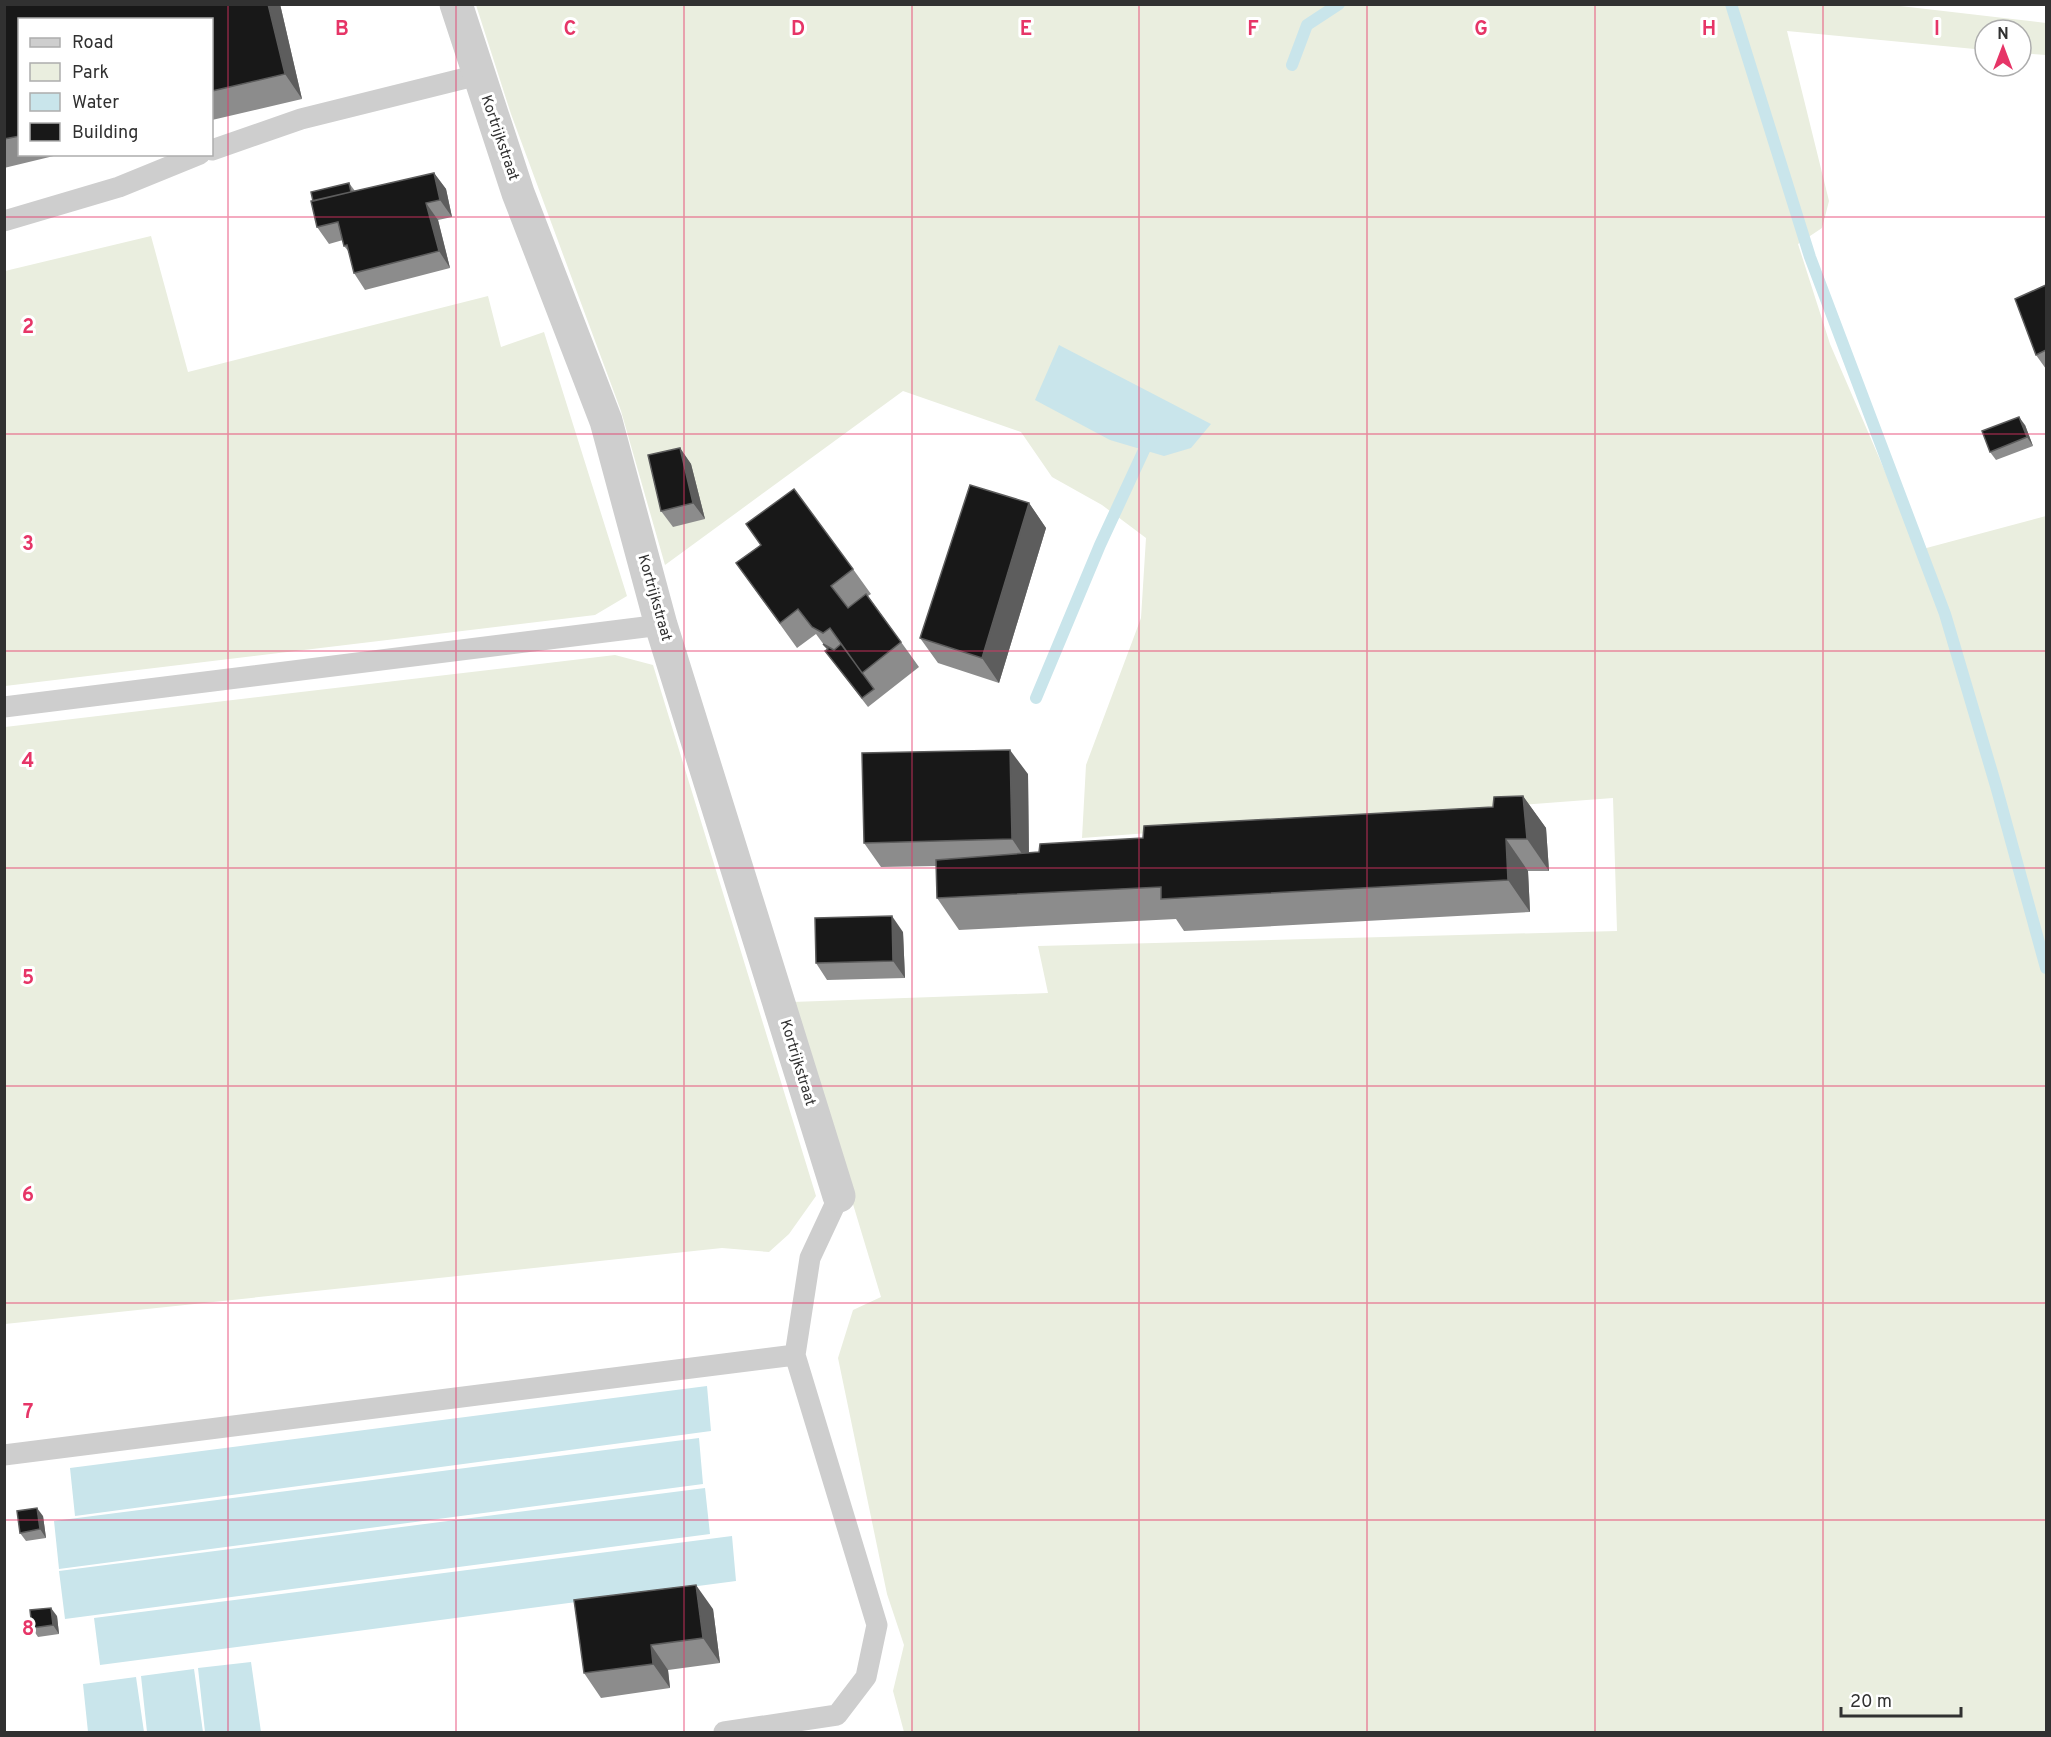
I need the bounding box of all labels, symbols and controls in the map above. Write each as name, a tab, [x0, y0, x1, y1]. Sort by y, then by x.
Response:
text: B	[335, 17, 349, 43]
text: C	[564, 17, 576, 43]
text: D	[791, 17, 805, 43]
text: E	[1020, 17, 1032, 43]
text: F	[1247, 17, 1259, 43]
text: G	[1474, 17, 1488, 43]
text: H	[1702, 17, 1716, 43]
text: I	[1934, 17, 1940, 43]
legend	[18, 18, 213, 156]
north arrow	[1973, 18, 2033, 78]
text: N	[1997, 25, 2009, 45]
text: Road	[72, 32, 114, 55]
text: Park	[72, 62, 109, 85]
text: Water	[72, 92, 119, 115]
street label: Kortrijkstraat	[475, 93, 523, 183]
text: Building	[72, 122, 138, 145]
text: 2	[22, 315, 34, 341]
text: 3	[22, 532, 34, 558]
street label: Kortrijkstraat	[633, 552, 675, 644]
text: 4	[22, 749, 34, 775]
text: 5	[22, 966, 34, 992]
street label: Kortrijkstraat	[775, 1018, 819, 1108]
text: 6	[22, 1183, 34, 1209]
text: 7	[23, 1400, 33, 1426]
text: 8	[22, 1617, 34, 1643]
scale bar	[1841, 1680, 1961, 1718]
text: 20 m	[1850, 1691, 1892, 1714]

